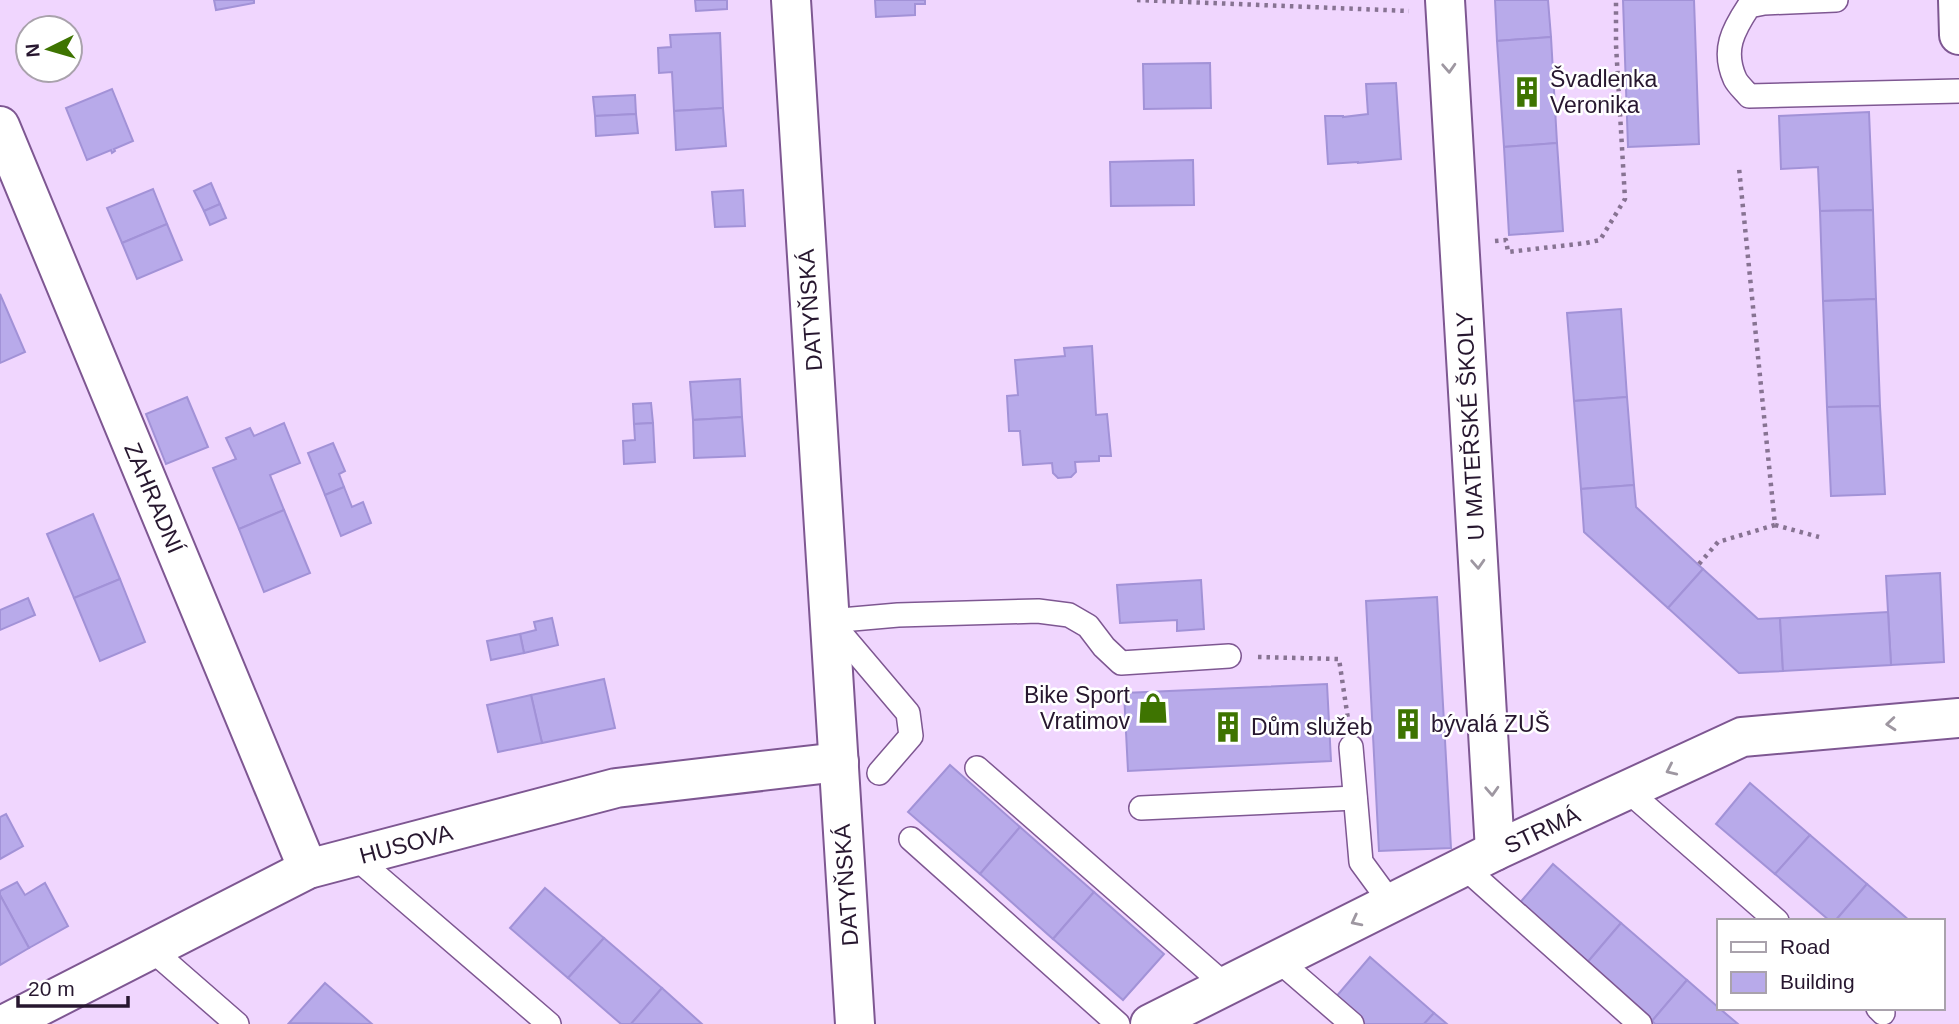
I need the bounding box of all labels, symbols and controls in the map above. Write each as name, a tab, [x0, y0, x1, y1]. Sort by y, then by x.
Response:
north arrow	[14, 14, 84, 84]
text: N	[22, 43, 44, 58]
one-way arrow	[1441, 63, 1456, 74]
place label: Švadlenka Veronika	[1550, 65, 1658, 118]
building icon: Švadlenka Veronika	[1510, 75, 1544, 109]
street label: DATYŇSKÁ	[793, 247, 827, 372]
street label: U MATEŘSKÉ ŠKOLY	[1450, 311, 1489, 541]
street label: ZAHRADNÍ	[119, 439, 189, 558]
one-way arrow	[1470, 559, 1485, 570]
place label: Bike Sport Vratimov	[1024, 682, 1131, 734]
shop icon: Bike Sport Vratimov	[1136, 691, 1170, 725]
building icon: bývalá ZUŠ	[1391, 707, 1425, 741]
building icon: Dům služeb	[1211, 710, 1245, 744]
place label: bývalá ZUŠ	[1431, 710, 1550, 737]
place label: Dům služeb	[1251, 714, 1372, 740]
one-way arrow	[1885, 716, 1896, 731]
one-way arrow	[1666, 761, 1678, 775]
one-way arrow	[1484, 786, 1499, 797]
street label: STRMÁ	[1500, 801, 1585, 859]
street label: HUSOVA	[357, 819, 456, 869]
street label: DATYŇSKÁ	[829, 822, 863, 947]
one-way arrow	[1351, 913, 1363, 927]
legend	[1717, 919, 1945, 1010]
text: Road	[1780, 935, 1830, 958]
scale bar	[18, 964, 128, 1008]
text: Building	[1780, 970, 1855, 993]
text: 20 m	[28, 977, 75, 1000]

